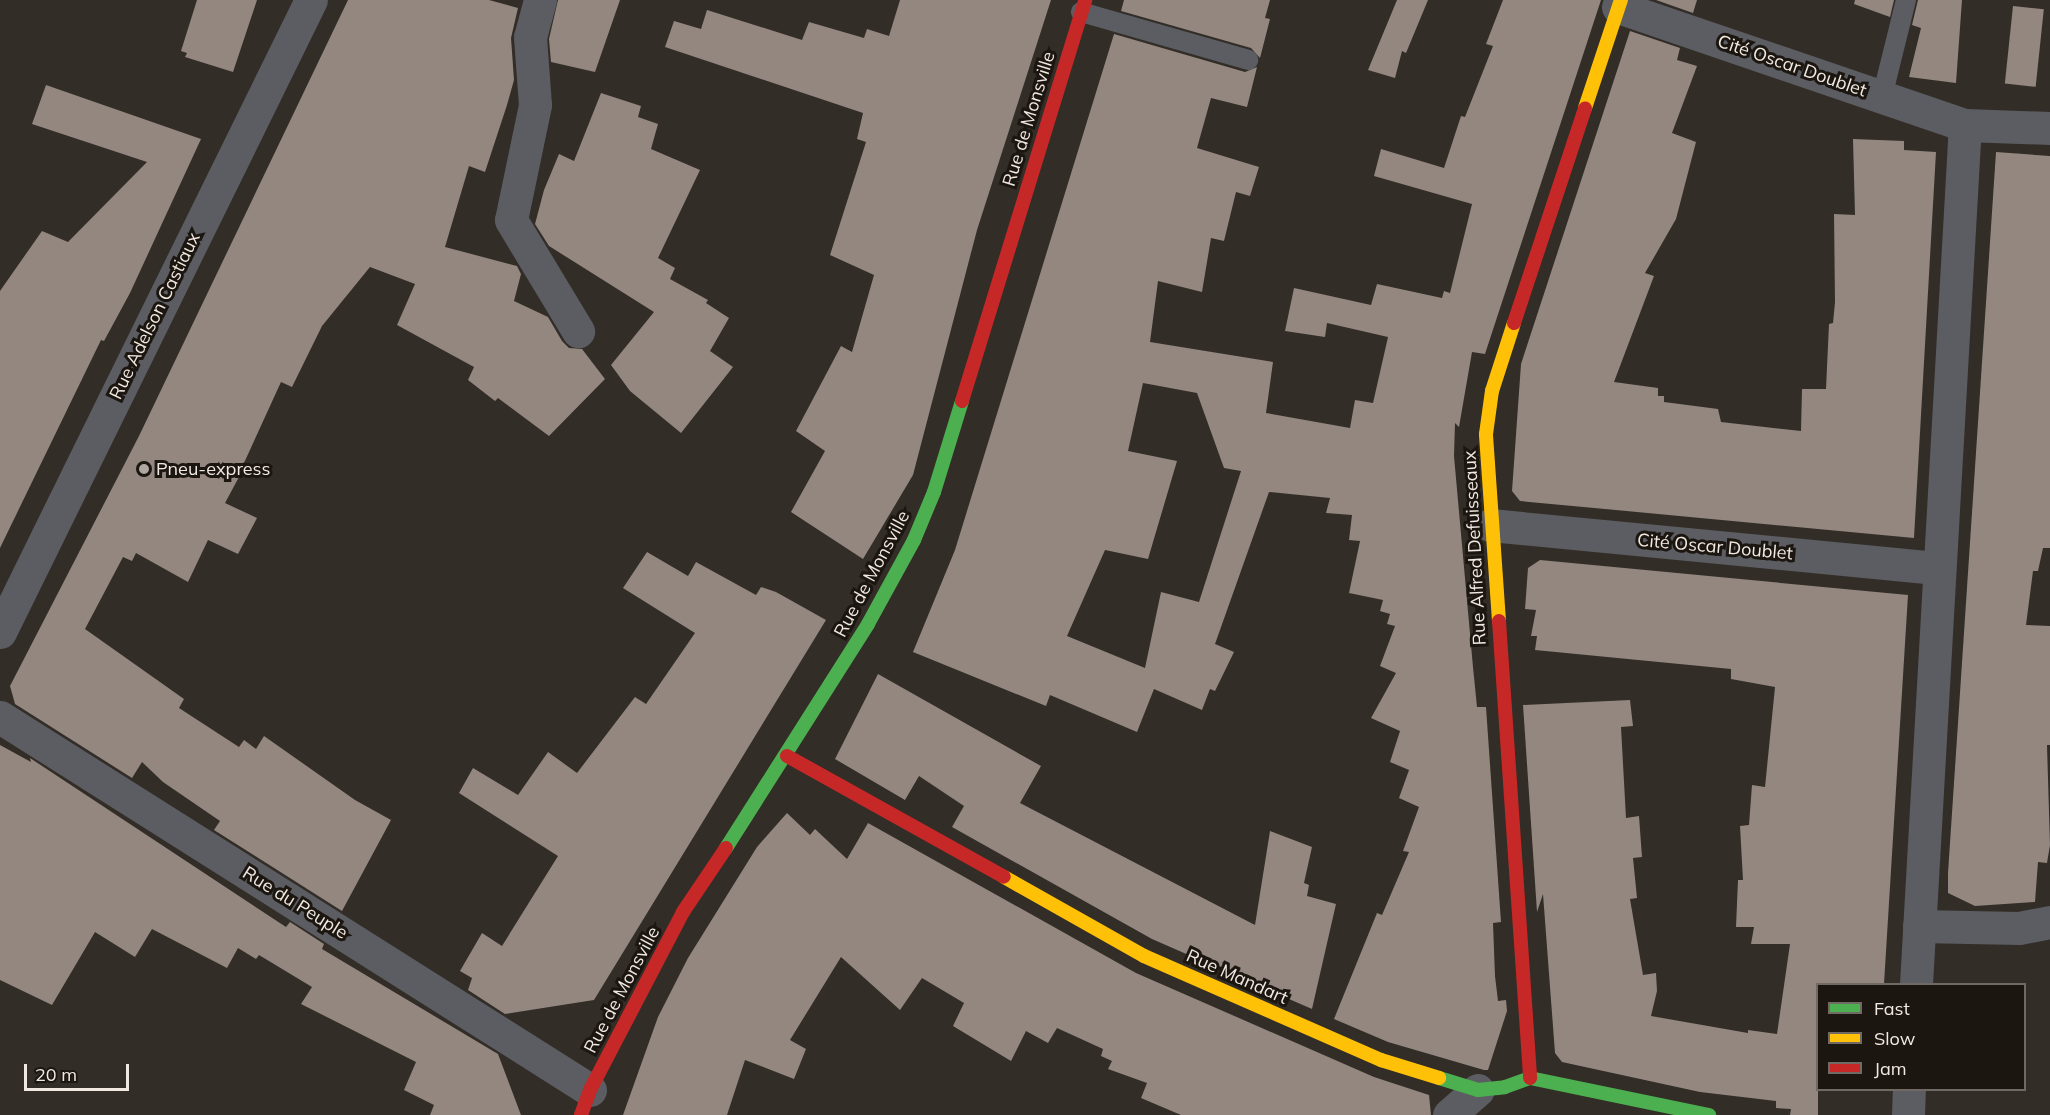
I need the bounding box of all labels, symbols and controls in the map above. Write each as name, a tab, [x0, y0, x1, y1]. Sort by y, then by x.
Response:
street label: Cité Oscar Doublet	[1715, 30, 1869, 102]
street label: Rue de Monsville	[998, 49, 1060, 189]
street label: Rue Adelson Castiaux	[105, 229, 205, 403]
street label: Rue Alfred Defuisseaux	[1459, 450, 1491, 646]
place label: Pneu-express	[156, 458, 270, 480]
marker: Pneu-express	[137, 462, 151, 476]
street label: Rue de Monsville	[830, 507, 914, 641]
street label: Cité Oscar Doublet	[1636, 529, 1794, 565]
street label: Rue du Peuple	[239, 862, 351, 944]
street label: Rue de Monsville	[580, 923, 664, 1057]
street label: Rue Mandart	[1183, 945, 1291, 1009]
legend	[1816, 983, 2026, 1091]
text: Fast	[1874, 997, 1910, 1020]
text: Slow	[1874, 1027, 1915, 1050]
scale bar	[27, 1052, 132, 1090]
text: Jam	[1874, 1057, 1907, 1080]
text: 20 m	[35, 1063, 77, 1086]

